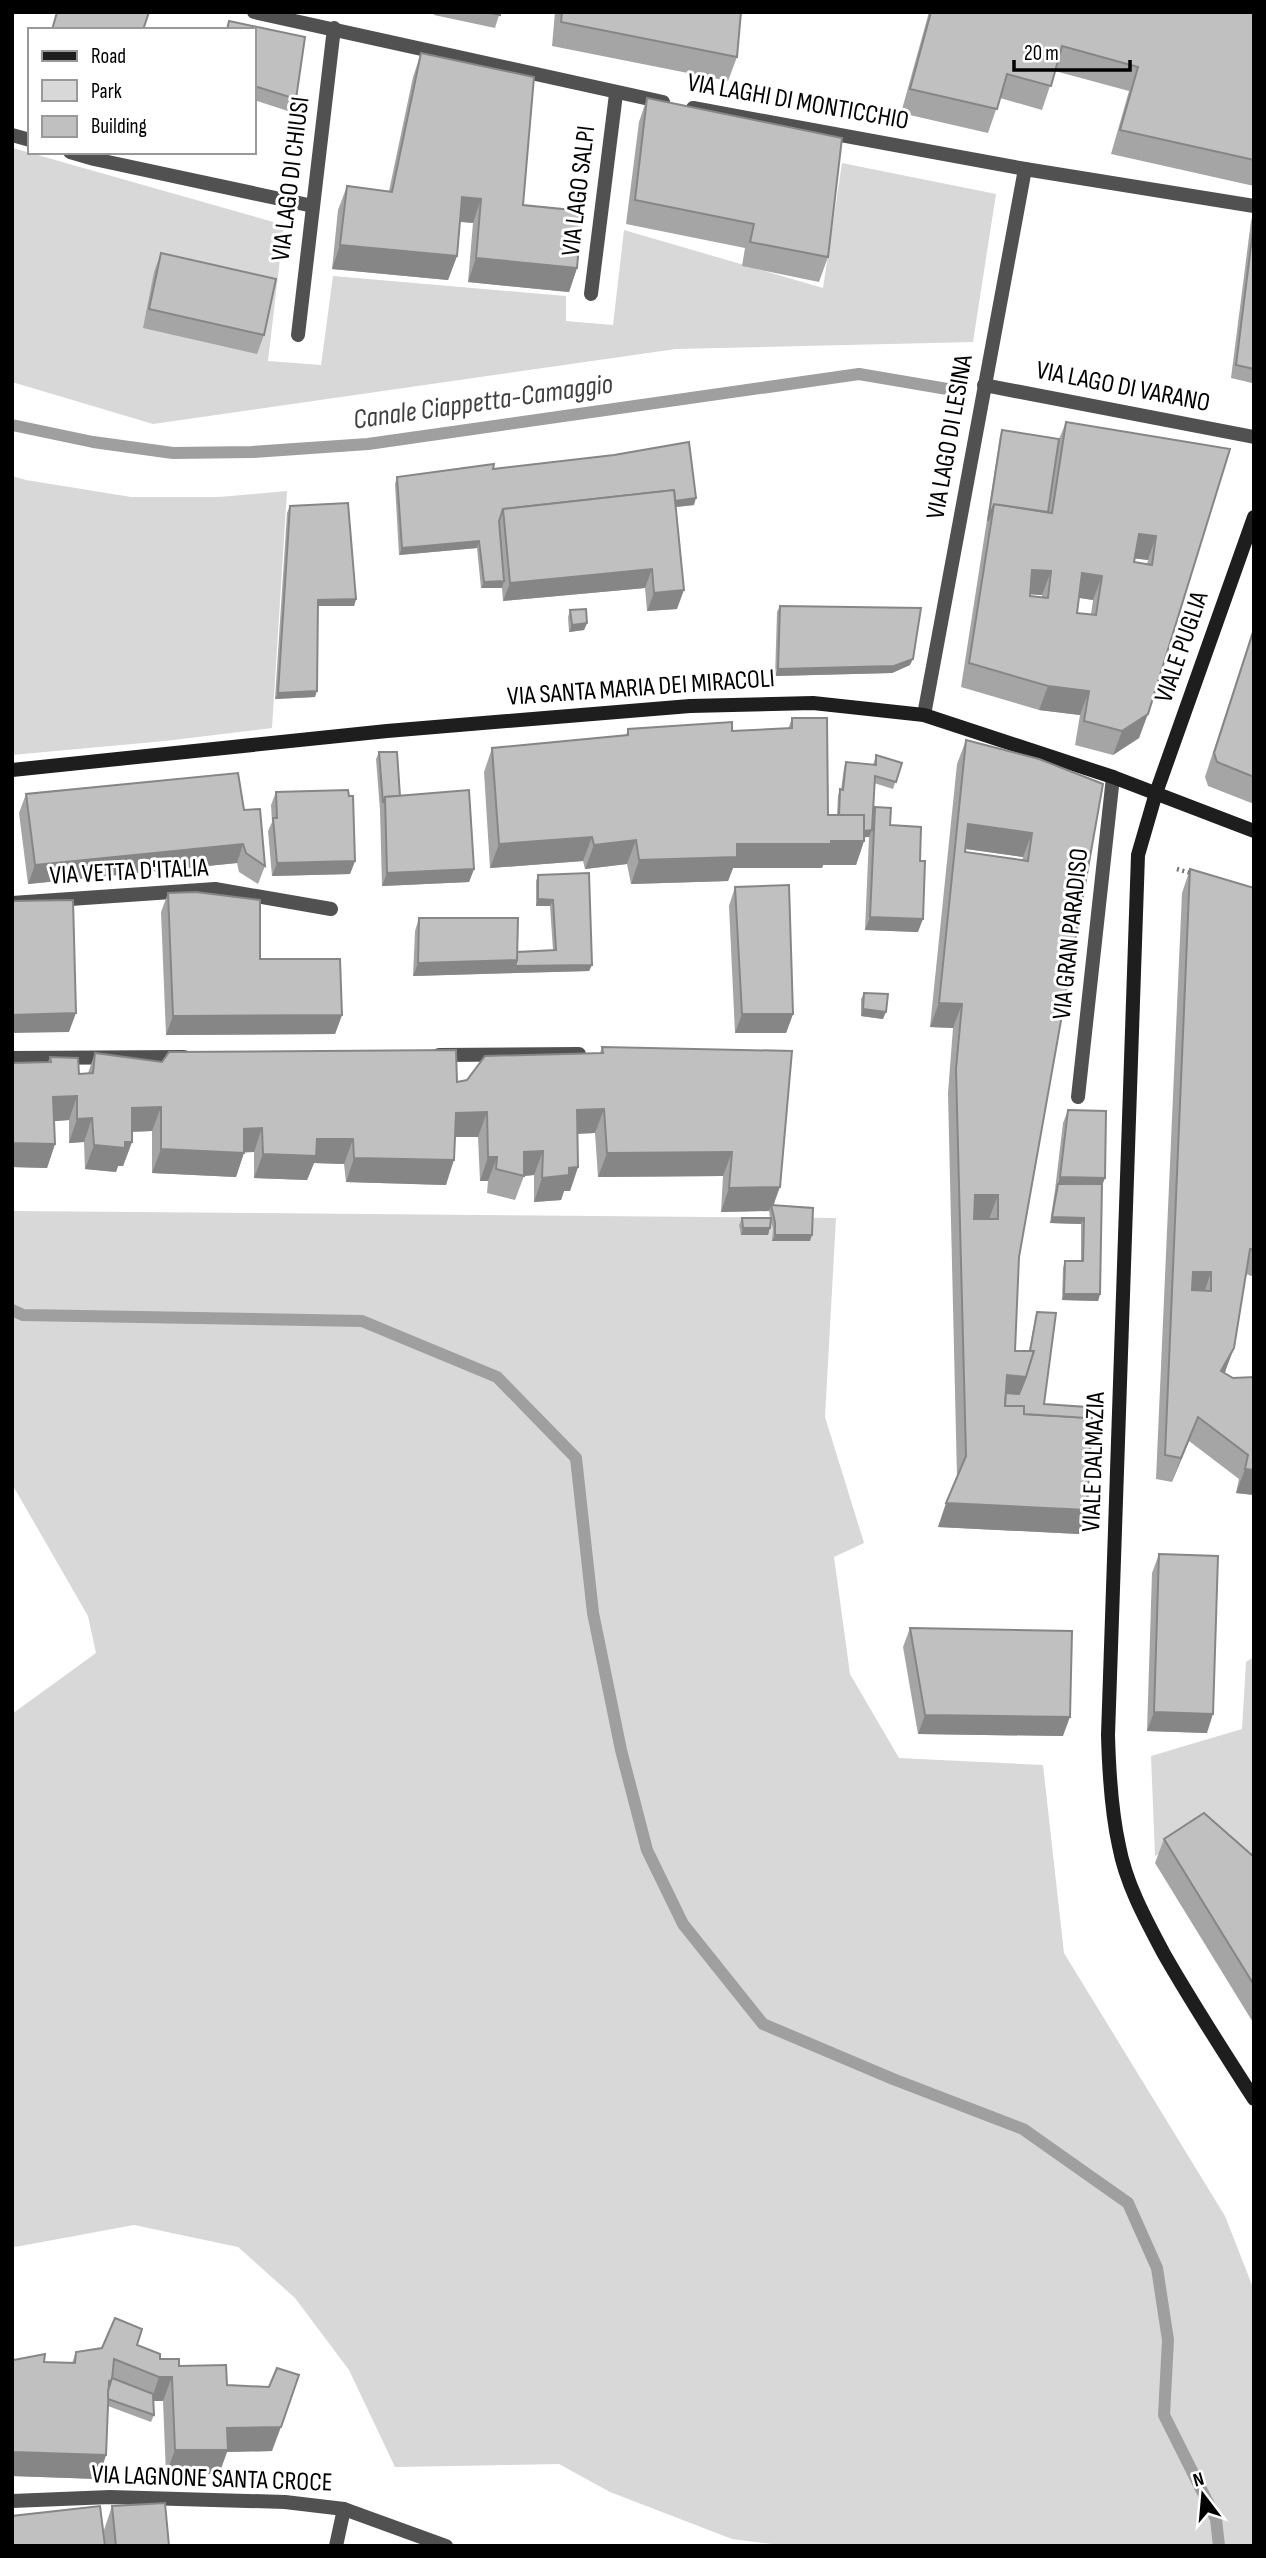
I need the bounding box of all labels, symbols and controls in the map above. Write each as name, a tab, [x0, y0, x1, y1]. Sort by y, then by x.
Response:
legend	[28, 28, 256, 154]
scale bar	[1014, 28, 1130, 72]
text: 20 m	[1024, 41, 1059, 66]
text: Road	[91, 44, 126, 69]
street label: VIA LAGHI DI MONTICCHIO	[685, 67, 911, 137]
text: Park	[91, 79, 122, 104]
street label: VIA LAGO DI CHIUSI	[266, 95, 316, 263]
text: Building	[91, 114, 147, 139]
street label: VIA LAGO SALPI	[556, 124, 602, 258]
street label: VIA LAGO DI LESINA	[920, 352, 980, 522]
street label: VIA LAGO DI VARANO	[1034, 355, 1212, 419]
water label: Canale Ciappetta-Camaggio	[351, 367, 616, 437]
street label: VIALE PUGLIA	[1149, 587, 1216, 707]
street label: VIA SANTA MARIA DEI MIRACOLI	[506, 663, 776, 713]
street label: VIA GRAN PARADISO	[1047, 847, 1095, 1021]
street label: VIA VETTA D'ITALIA	[49, 852, 210, 892]
street label: VIALE DALMAZIA	[1076, 1391, 1112, 1532]
street label: VIA LAGNONE SANTA CROCE	[91, 2459, 333, 2499]
north arrow	[1168, 2460, 1238, 2530]
text: N	[1191, 2468, 1207, 2493]

